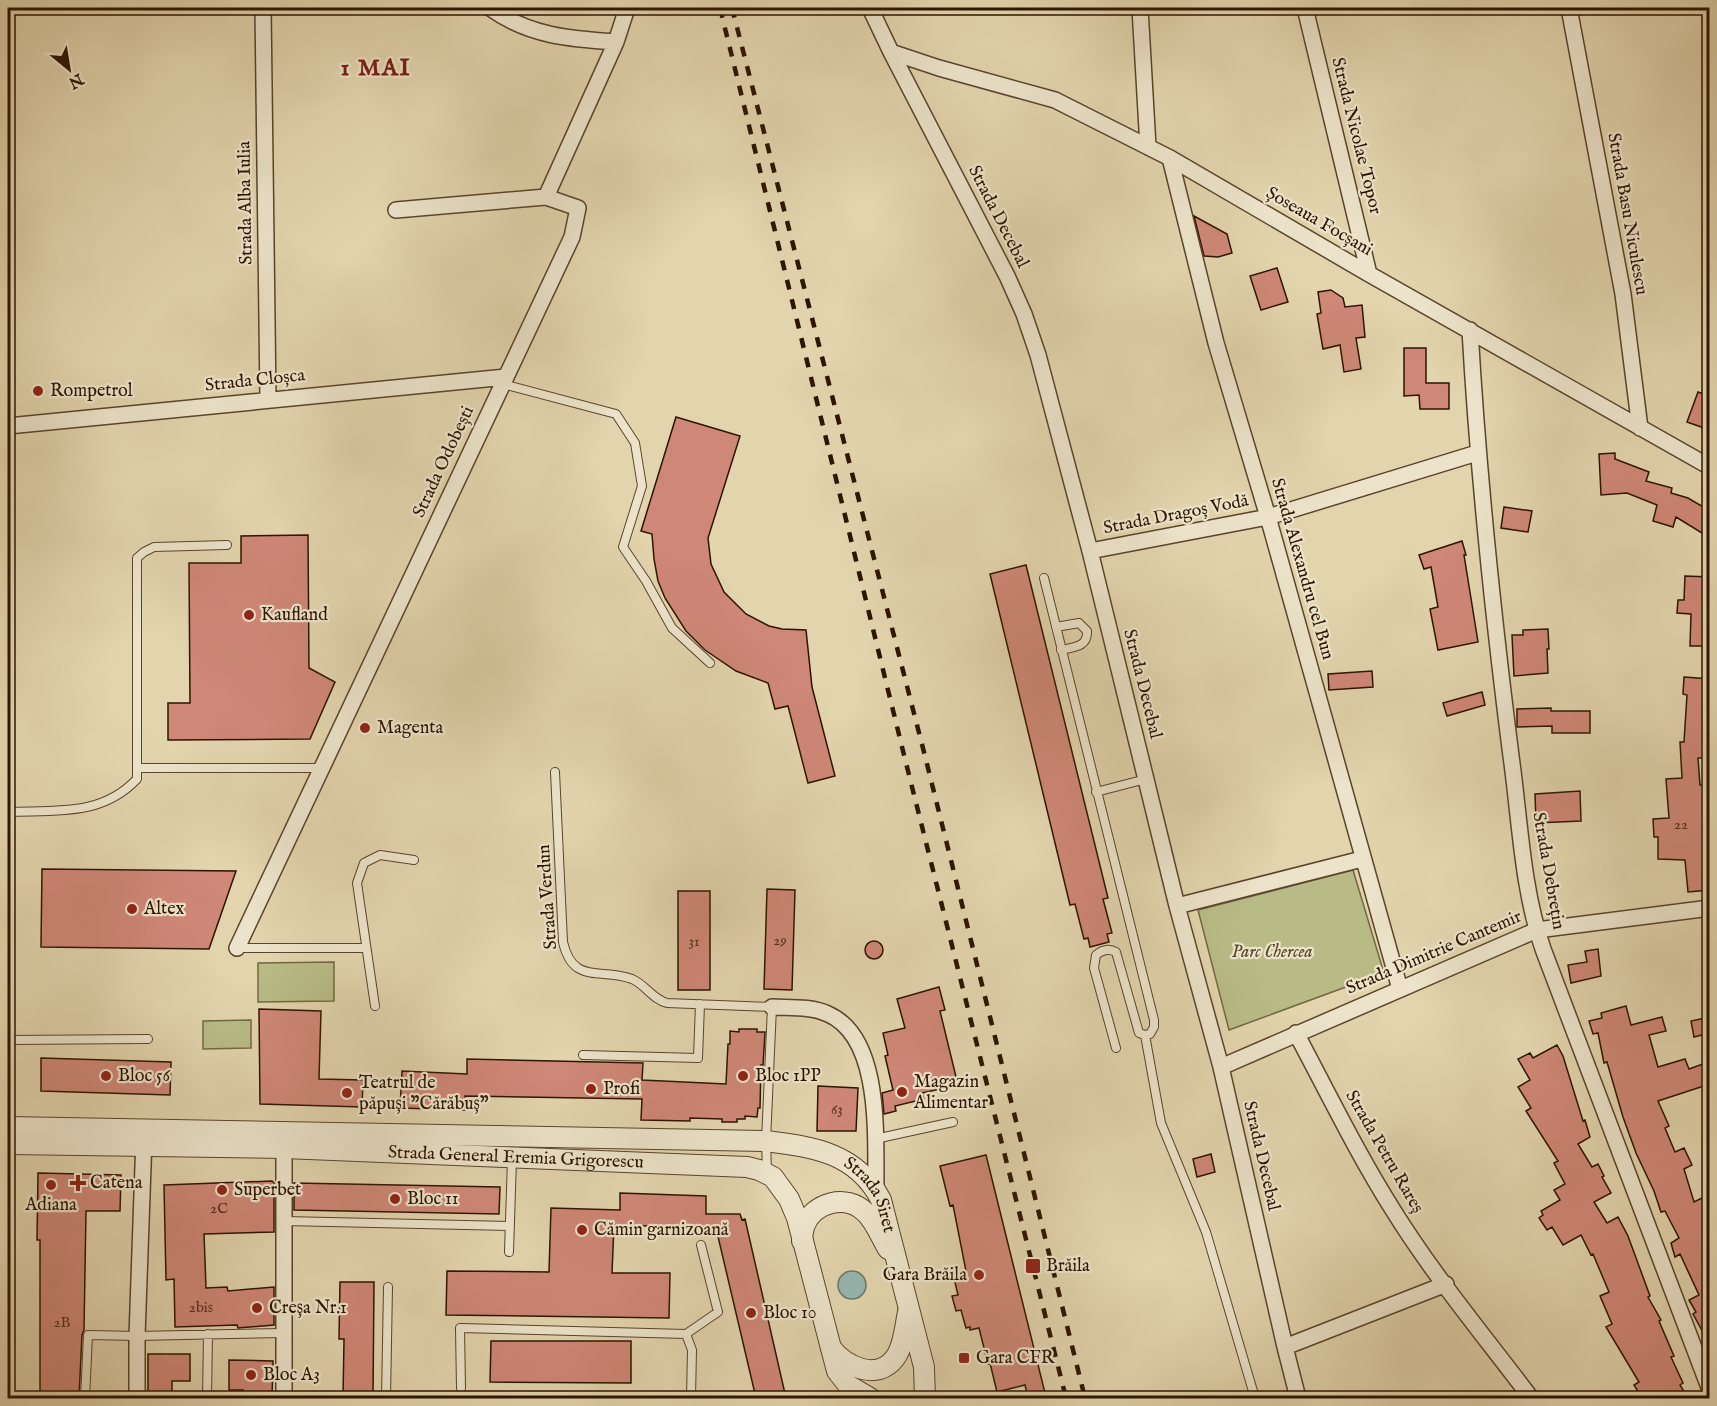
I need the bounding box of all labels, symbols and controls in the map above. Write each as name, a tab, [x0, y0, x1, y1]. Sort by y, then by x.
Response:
north arrow	[39, 39, 99, 99]
district label: 1 MAI	[341, 53, 411, 84]
street label: Strada Nicolae Topor	[1325, 55, 1387, 217]
text: N	[64, 68, 87, 92]
street label: Strada Basu Niculescu	[1601, 131, 1653, 297]
street label: Strada Alba Iulia	[233, 141, 259, 265]
street label: Strada Decebal	[962, 162, 1034, 272]
street label: Șoseaua Focșani	[1261, 182, 1377, 262]
street label: Strada Cloșca	[204, 364, 306, 398]
place label: Rompetrol	[50, 380, 133, 403]
marker: Rompetrol	[31, 384, 45, 398]
street label: Strada Odobești	[408, 402, 480, 521]
street label: Strada Alexandru cel Bun	[1265, 476, 1339, 663]
street label: Strada Dragoș Vodă	[1101, 490, 1251, 540]
place label: Kaufland	[261, 604, 328, 627]
marker: Kaufland	[242, 608, 256, 622]
street label: Strada Decebal	[1117, 627, 1167, 741]
place label: Magenta	[377, 717, 443, 740]
marker: Magenta	[358, 721, 372, 735]
street label: Strada Debrețin	[1526, 810, 1570, 932]
house number: 22	[1674, 815, 1688, 834]
street label: Strada Verdun	[533, 843, 563, 950]
place label: Altex	[143, 898, 185, 921]
marker: Altex	[125, 902, 139, 916]
street label: Strada Dimitrie Cantemir	[1343, 905, 1526, 1000]
house number: 29	[773, 931, 787, 950]
house number: 31	[688, 932, 700, 951]
park label: Parc Chercea	[1231, 941, 1313, 964]
place label: Bloc 56	[118, 1065, 171, 1088]
place label: Bloc 1PP	[755, 1065, 821, 1088]
marker: Bloc 56	[99, 1069, 113, 1083]
marker: Bloc 1PP	[736, 1069, 750, 1083]
place label: Magazin Alimentar	[913, 1071, 989, 1115]
place label: Teatrul de păpuși "Cărăbuș"	[359, 1072, 489, 1116]
place label: Profi	[603, 1078, 640, 1101]
marker: Profi	[584, 1082, 598, 1096]
marker: Magazin Alimentar	[895, 1085, 909, 1099]
marker: Teatrul de păpuși "Cărăbuș"	[340, 1086, 354, 1100]
street label: Strada Petru Rareș	[1339, 1086, 1429, 1218]
street label: Strada Decebal	[1237, 1099, 1285, 1213]
house number: 63	[831, 1100, 843, 1119]
street label: Strada General Eremia Grigorescu	[387, 1141, 644, 1174]
street label: Strada Siret	[839, 1152, 900, 1235]
place label: Catena	[90, 1172, 143, 1195]
marker: Catena	[71, 1176, 85, 1190]
marker: Adiana	[44, 1178, 58, 1192]
place label: Superbet	[234, 1179, 301, 1202]
marker: Superbet	[215, 1183, 229, 1197]
place label: Bloc 11	[407, 1188, 459, 1211]
marker: Bloc 11	[388, 1192, 402, 1206]
place label: Adiana	[24, 1194, 77, 1217]
house number: 2C	[210, 1199, 228, 1218]
place label: Cămin garnizoană	[594, 1219, 729, 1242]
marker: Cămin garnizoană	[575, 1223, 589, 1237]
place label: Brăila	[1046, 1255, 1090, 1278]
marker: Brăila	[1024, 1257, 1042, 1275]
place label: Gara Brăila	[883, 1264, 967, 1287]
marker: Gara Brăila	[972, 1268, 986, 1282]
place label: Creșa Nr.1	[269, 1297, 347, 1320]
house number: 2bis	[189, 1298, 213, 1317]
marker: Creșa Nr.1	[250, 1301, 264, 1315]
place label: Bloc 10	[763, 1302, 817, 1325]
marker: Bloc 10	[744, 1306, 758, 1320]
house number: 2B	[54, 1313, 71, 1332]
place label: Gara CFR	[976, 1347, 1056, 1370]
marker: Gara CFR	[957, 1351, 971, 1365]
place label: Bloc A3	[263, 1364, 320, 1387]
marker: Bloc A3	[244, 1368, 258, 1382]

